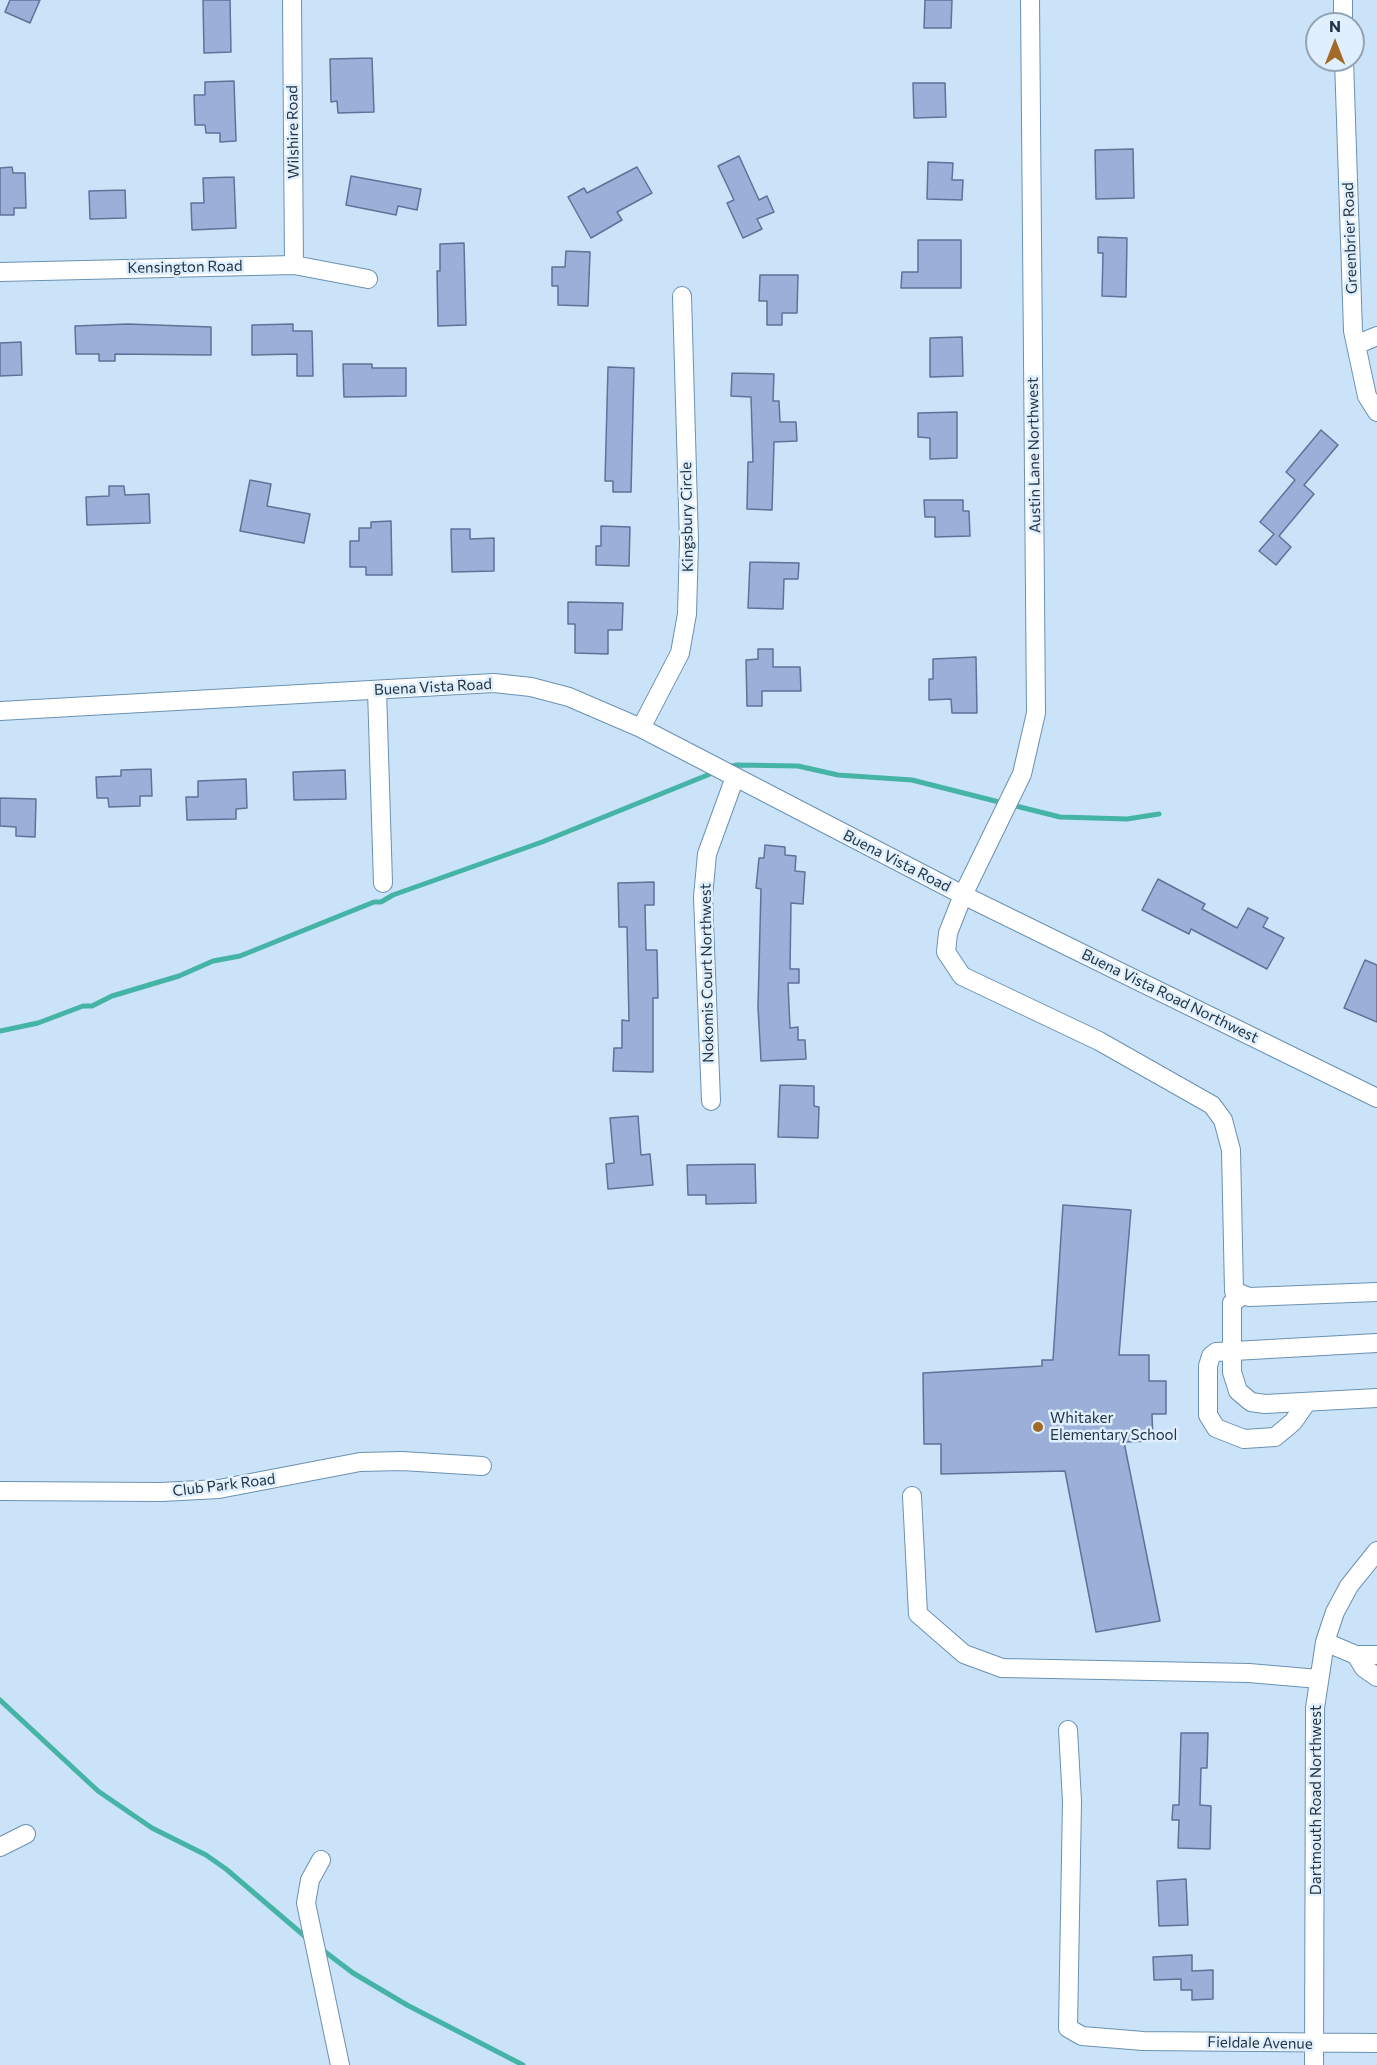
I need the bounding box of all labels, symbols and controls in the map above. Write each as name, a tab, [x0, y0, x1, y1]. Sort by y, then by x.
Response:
north arrow	[1305, 12, 1365, 72]
text: N	[1329, 16, 1341, 35]
street label: Wilshire Road	[283, 85, 303, 179]
street label: Greenbrier Road	[1339, 182, 1361, 294]
street label: Kensington Road	[127, 257, 243, 277]
street label: Austin Lane Northwest	[1024, 377, 1044, 533]
street label: Kingsbury Circle	[677, 462, 697, 572]
street label: Buena Vista Road	[374, 675, 492, 699]
street label: Buena Vista Road	[840, 826, 954, 896]
street label: Nokomis Court Northwest	[696, 883, 718, 1063]
street label: Buena Vista Road Northwest	[1079, 945, 1261, 1047]
place label: Whitaker Elementary School	[1050, 1409, 1177, 1444]
marker: Whitaker Elementary School	[1031, 1420, 1045, 1434]
street label: Club Park Road	[172, 1470, 276, 1500]
street label: Dartmouth Road Northwest	[1307, 1705, 1325, 1895]
street label: Fieldale Avenue	[1207, 2033, 1313, 2053]

